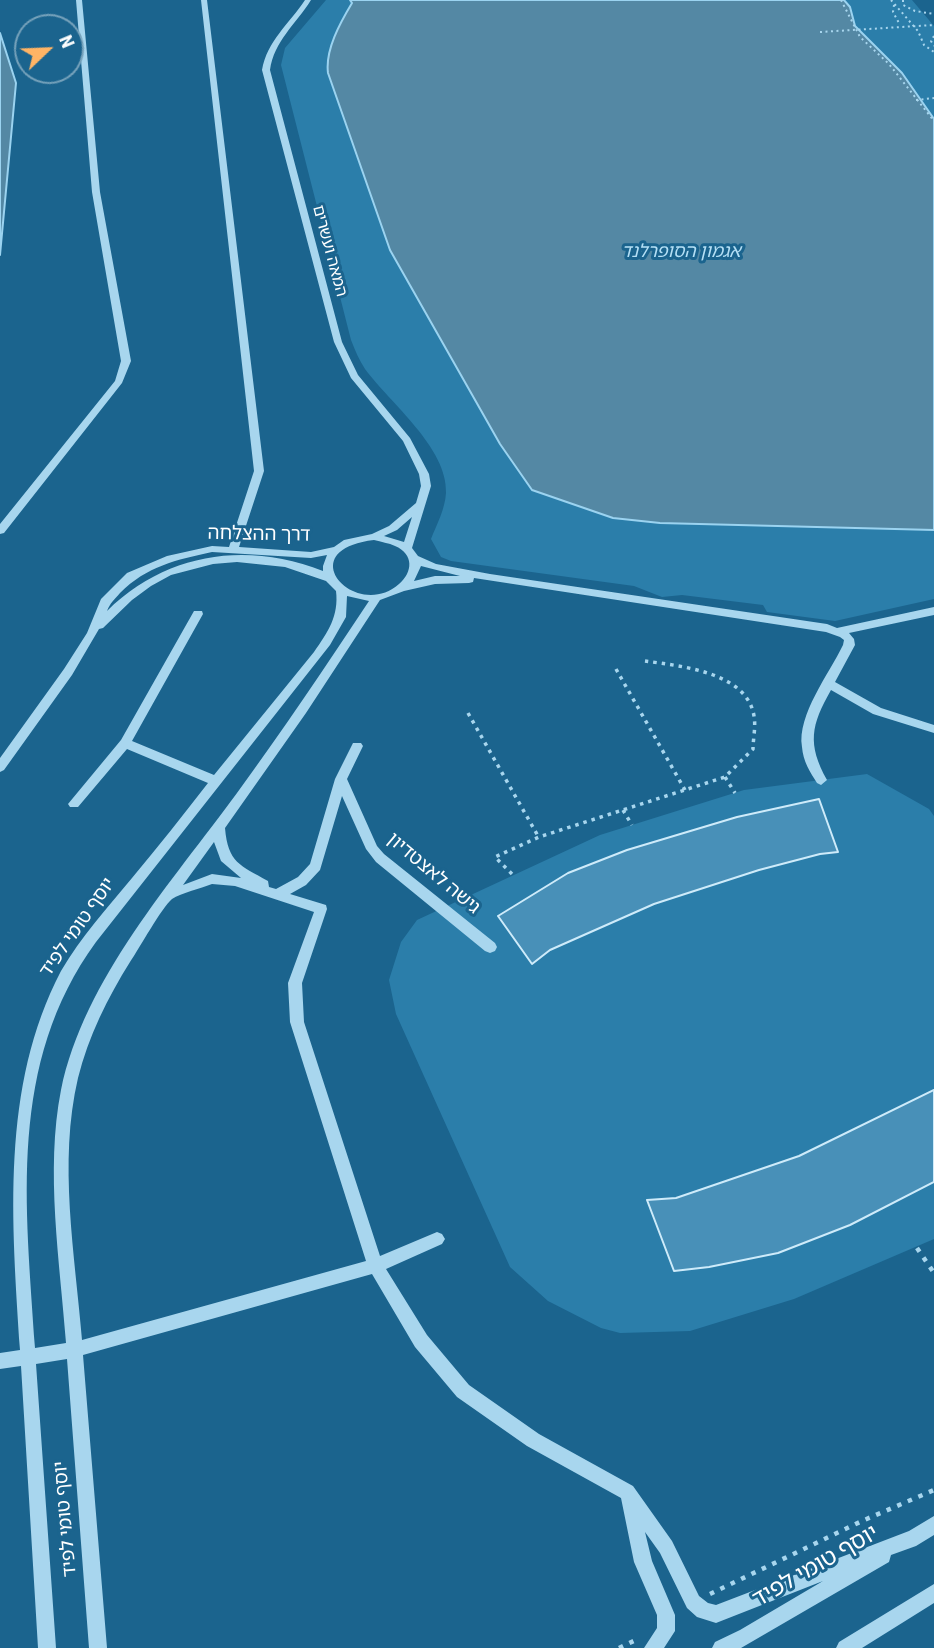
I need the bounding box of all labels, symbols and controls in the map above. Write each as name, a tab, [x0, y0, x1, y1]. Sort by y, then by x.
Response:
north arrow	[14, 14, 84, 84]
text: N	[54, 32, 80, 51]
street label: המאה ועשרים	[308, 203, 350, 299]
water label: אגמון הסופרלנד	[621, 241, 741, 263]
street label: דרך ההצלחה	[207, 523, 311, 547]
street label: גישה לאצטדיון	[382, 828, 484, 920]
street label: יוסף טומי לפיד	[35, 874, 121, 982]
street label: יוסף טומי לפיד	[50, 1460, 82, 1578]
street label: יוסף טומי לפיד	[748, 1520, 884, 1614]

